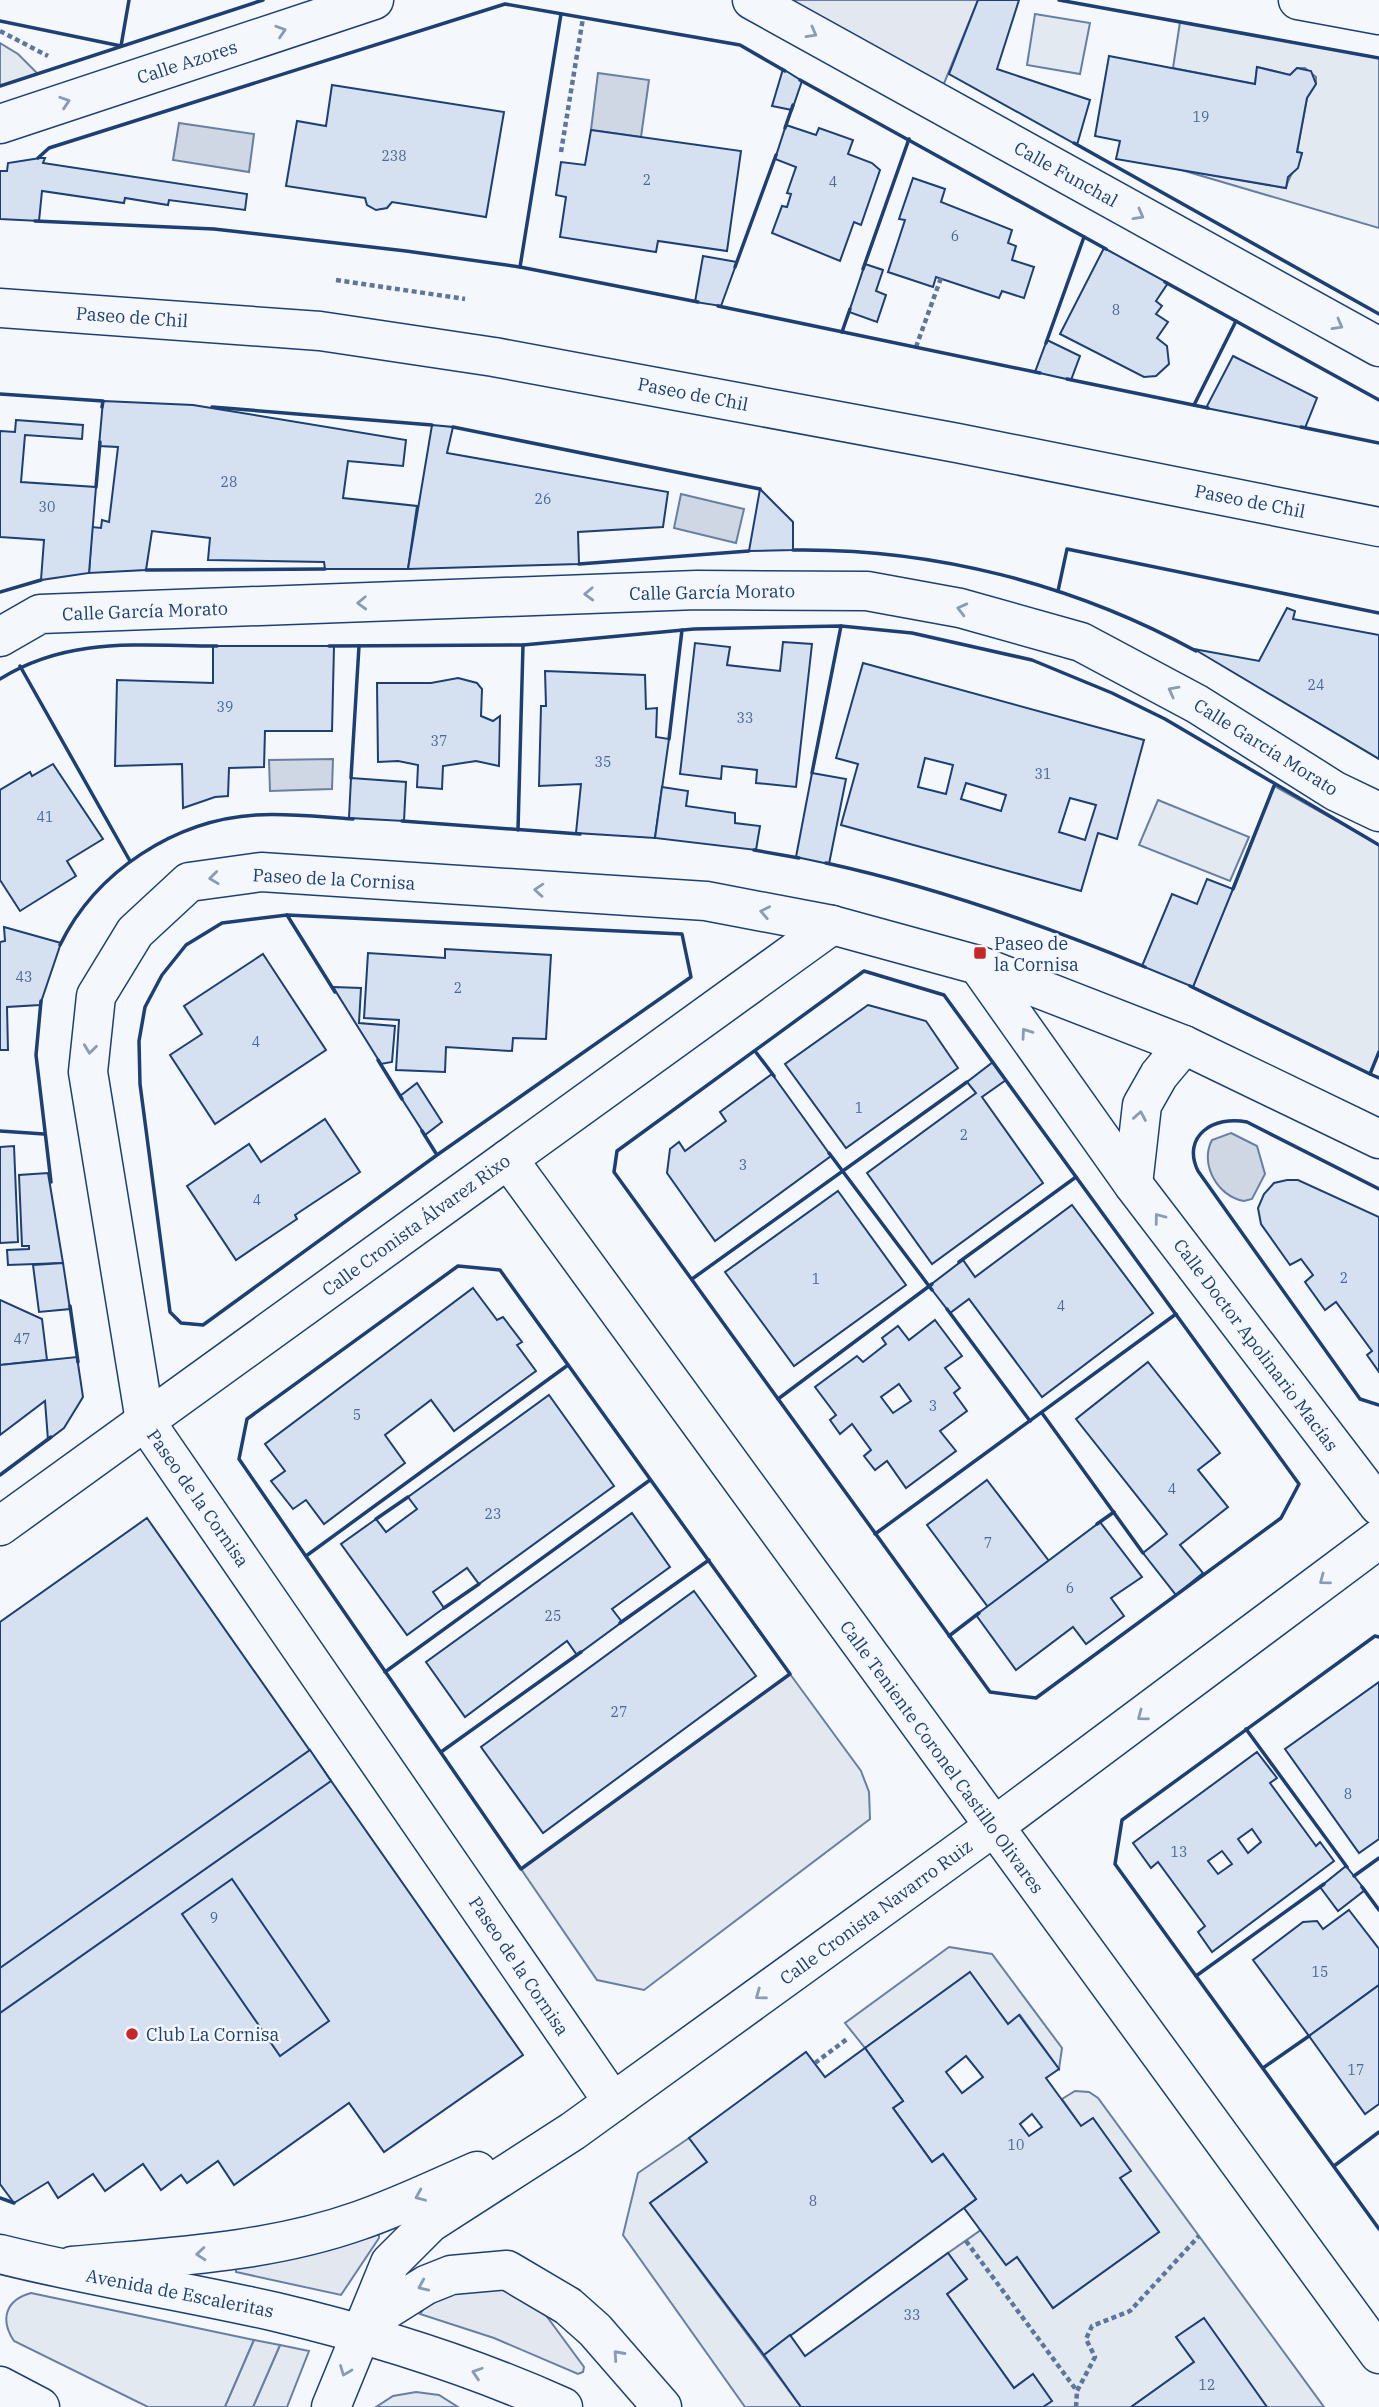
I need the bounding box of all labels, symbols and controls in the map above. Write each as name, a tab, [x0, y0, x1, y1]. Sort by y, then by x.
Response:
one-way arrow	[274, 25, 286, 39]
one-way arrow	[804, 25, 817, 38]
street label: Calle Azores	[134, 35, 240, 89]
one-way arrow	[58, 96, 70, 110]
house number: 19	[1193, 108, 1209, 126]
street label: Calle Funchal	[1010, 136, 1122, 212]
house number: 238	[381, 147, 407, 165]
house number: 2	[643, 171, 651, 189]
house number: 4	[829, 173, 837, 191]
one-way arrow	[1132, 206, 1145, 220]
house number: 6	[951, 227, 959, 245]
house number: 8	[1112, 301, 1120, 319]
street label: Paseo de Chil	[75, 302, 189, 332]
one-way arrow	[1331, 317, 1344, 330]
street label: Paseo de Chil	[636, 372, 750, 416]
house number: 28	[221, 473, 237, 491]
street label: Paseo de Chil	[1193, 479, 1307, 523]
house number: 26	[535, 490, 551, 508]
house number: 30	[39, 498, 55, 516]
street label: Calle García Morato	[629, 579, 795, 605]
one-way arrow	[583, 587, 594, 602]
one-way arrow	[356, 595, 367, 610]
street label: Calle García Morato	[62, 597, 228, 625]
one-way arrow	[956, 603, 968, 617]
house number: 24	[1308, 676, 1324, 694]
one-way arrow	[1167, 686, 1180, 699]
street label: Calle García Morato	[1190, 693, 1342, 801]
house number: 39	[217, 698, 233, 716]
house number: 33	[737, 709, 753, 727]
house number: 37	[431, 732, 447, 750]
house number: 35	[595, 753, 611, 771]
house number: 31	[1035, 765, 1051, 783]
house number: 41	[37, 808, 53, 826]
street label: Paseo de la Cornisa	[252, 863, 416, 895]
one-way arrow	[208, 871, 220, 886]
one-way arrow	[533, 883, 544, 898]
one-way arrow	[759, 906, 771, 921]
place label: Paseo de la Cornisa	[994, 932, 1079, 976]
marker: Paseo de la Cornisa	[972, 945, 988, 961]
house number: 43	[16, 968, 32, 986]
house number: 2	[454, 979, 462, 997]
one-way arrow	[1022, 1028, 1034, 1041]
house number: 4	[252, 1033, 260, 1051]
one-way arrow	[83, 1043, 98, 1055]
house number: 1	[855, 1099, 863, 1117]
one-way arrow	[1132, 1110, 1147, 1122]
house number: 2	[960, 1126, 968, 1144]
street label: Calle Cronista Álvarez Rixo	[317, 1149, 515, 1301]
house number: 3	[739, 1156, 747, 1174]
house number: 4	[253, 1191, 261, 1209]
one-way arrow	[1154, 1213, 1167, 1226]
street label: Calle Doctor Apolinario Macías	[1169, 1234, 1343, 1456]
house number: 2	[1340, 1269, 1348, 1287]
house number: 1	[812, 1270, 820, 1288]
house number: 4	[1057, 1297, 1065, 1315]
house number: 47	[14, 1330, 30, 1348]
house number: 3	[929, 1397, 937, 1415]
house number: 5	[353, 1406, 361, 1424]
street label: Paseo de la Cornisa	[142, 1425, 254, 1572]
house number: 4	[1168, 1480, 1176, 1498]
house number: 23	[485, 1505, 501, 1523]
house number: 7	[984, 1534, 992, 1552]
one-way arrow	[1319, 1572, 1332, 1585]
house number: 6	[1066, 1579, 1074, 1597]
house number: 25	[545, 1607, 561, 1625]
street label: Calle Teniente Coronel Castillo Olivares	[835, 1616, 1049, 1898]
house number: 27	[611, 1703, 627, 1721]
one-way arrow	[1137, 1708, 1150, 1720]
house number: 8	[1344, 1785, 1352, 1803]
street label: Calle Cronista Navarro Ruiz	[775, 1834, 977, 1990]
house number: 13	[1171, 1843, 1187, 1861]
street label: Paseo de la Cornisa	[464, 1892, 574, 2040]
house number: 9	[210, 1909, 218, 1927]
house number: 15	[1312, 1963, 1328, 1981]
one-way arrow	[755, 1987, 768, 1999]
place label: Club La Cornisa	[146, 2023, 279, 2046]
marker: Club La Cornisa	[124, 2026, 140, 2042]
house number: 17	[1348, 2061, 1364, 2079]
house number: 10	[1008, 2136, 1024, 2154]
one-way arrow	[414, 2187, 426, 2201]
house number: 8	[809, 2192, 817, 2210]
one-way arrow	[195, 2246, 206, 2261]
street label: Avenida de Escaleritas	[84, 2263, 276, 2323]
one-way arrow	[418, 2278, 430, 2292]
house number: 33	[904, 2306, 920, 2324]
one-way arrow	[613, 2350, 626, 2363]
one-way arrow	[340, 2364, 354, 2376]
one-way arrow	[472, 2367, 484, 2381]
house number: 12	[1199, 2376, 1215, 2394]

